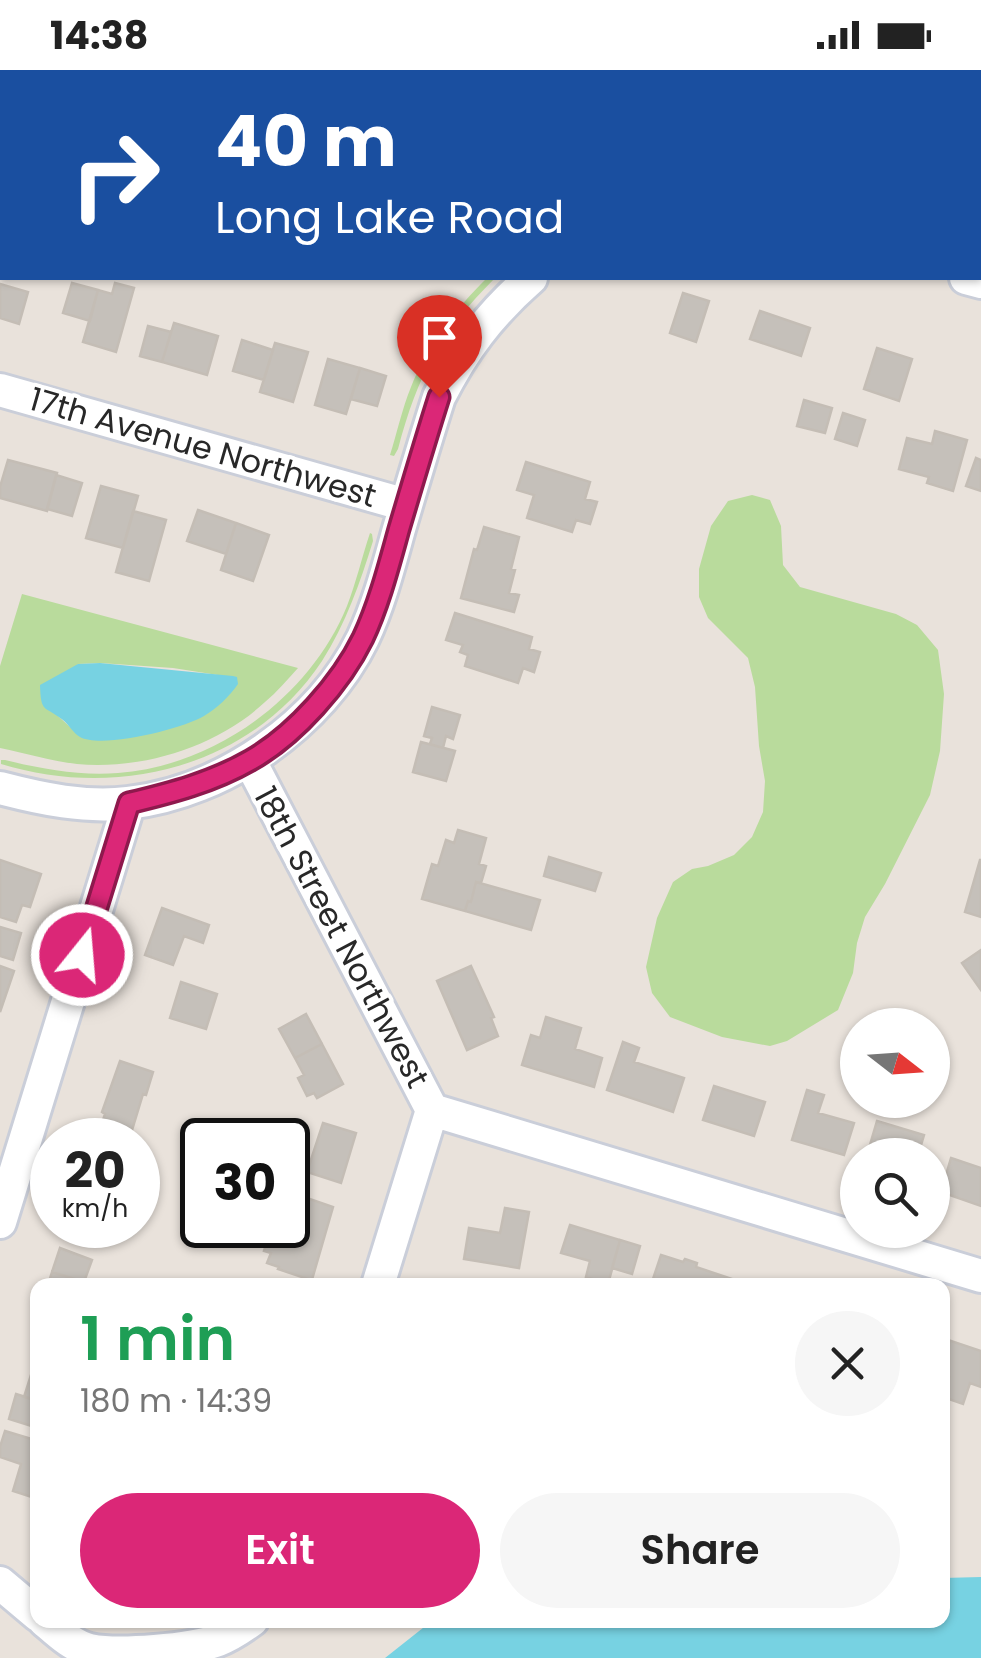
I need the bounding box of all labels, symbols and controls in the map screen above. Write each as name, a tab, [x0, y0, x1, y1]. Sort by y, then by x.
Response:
text: 14:38	[50, 9, 148, 62]
text: 40 m	[215, 92, 397, 191]
icon: right	[50, 110, 180, 240]
text: Long Lake Road	[215, 186, 564, 249]
pin	[397, 295, 482, 398]
icon: arrive	[412, 310, 467, 365]
street label: 17th Avenue Northwest	[24, 376, 382, 518]
street label: 18th Street Northwest	[244, 779, 440, 1095]
position arrow	[30, 903, 134, 1007]
north arrow	[840, 1008, 950, 1118]
map controls	[840, 1008, 950, 1248]
speed limit sign: 30	[180, 1118, 310, 1248]
text: 20	[64, 1135, 126, 1206]
button: search	[840, 1138, 950, 1248]
text: km/h	[62, 1191, 128, 1226]
text: 1 min	[80, 1297, 235, 1381]
button: close	[795, 1311, 900, 1416]
text: 180 m · 14:39	[80, 1378, 272, 1423]
button: Exit	[80, 1493, 480, 1608]
button: Share	[500, 1493, 900, 1608]

